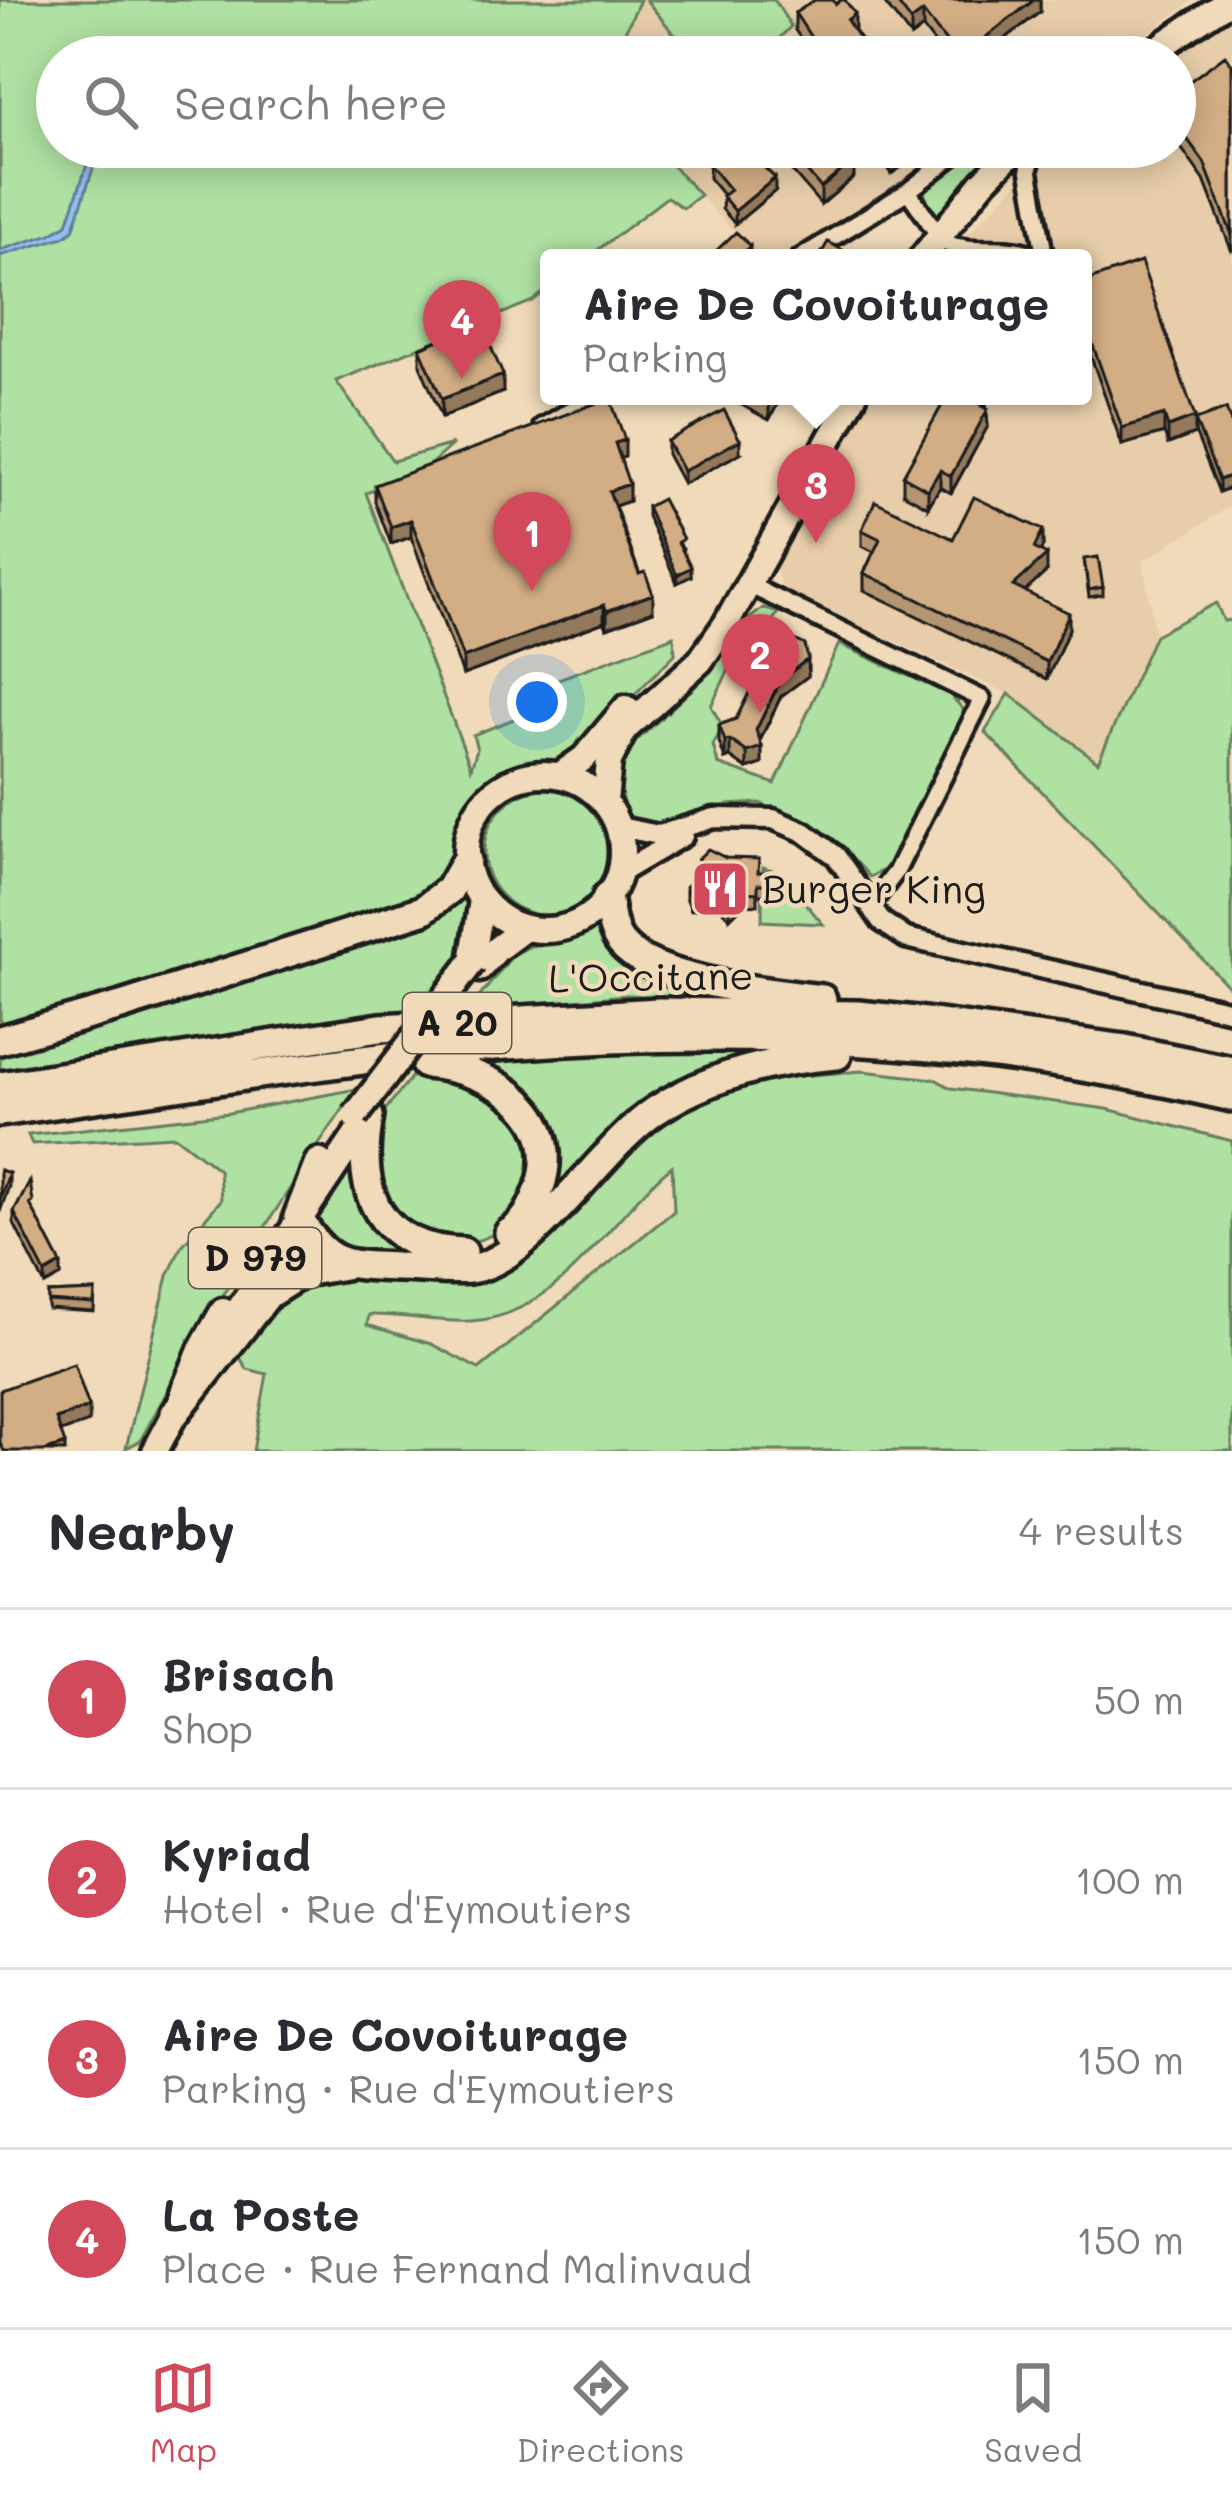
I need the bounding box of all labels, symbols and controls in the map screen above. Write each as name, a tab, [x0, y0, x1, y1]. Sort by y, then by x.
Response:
search box	[36, 36, 1196, 168]
icon: search	[78, 69, 144, 135]
text: Search here	[174, 73, 448, 131]
popup	[540, 249, 1092, 405]
text: Aire De Covoiturage	[583, 273, 1049, 331]
pin: 4	[423, 280, 501, 379]
text: Parking	[583, 331, 727, 382]
pin: 3	[777, 444, 855, 543]
pin: 1	[493, 492, 571, 591]
pin: 2	[721, 614, 799, 713]
your location	[507, 672, 567, 732]
restaurant icon: Burger King	[689, 858, 751, 920]
place label: Burger King	[762, 862, 986, 914]
street label: L'Occitane	[548, 948, 754, 1003]
road number: A 20	[403, 993, 511, 1053]
road number: D 979	[189, 1228, 321, 1288]
text: Nearby	[48, 1496, 235, 1563]
text: 4 results	[1019, 1504, 1184, 1555]
text: Brisach	[162, 1644, 334, 1702]
text: 1	[78, 1673, 96, 1724]
text: 50 m	[1094, 1673, 1184, 1724]
text: Shop	[162, 1702, 253, 1753]
text: Kyriad	[162, 1824, 311, 1882]
text: 2	[76, 1853, 98, 1904]
text: 100 m	[1075, 1853, 1184, 1904]
text: Hotel · Rue d'Eymoutiers	[162, 1882, 632, 1933]
text: Aire De Covoiturage	[162, 2004, 628, 2062]
text: 3	[75, 2033, 99, 2084]
text: 150 m	[1076, 2033, 1184, 2084]
text: Parking · Rue d'Eymoutiers	[162, 2062, 675, 2113]
text: La Poste	[162, 2184, 359, 2242]
text: 4	[75, 2213, 99, 2264]
text: 150 m	[1076, 2213, 1184, 2264]
text: Place · Rue Fernand Malinvaud	[162, 2242, 752, 2293]
tab: Map	[150, 2355, 217, 2470]
tab: Directions	[517, 2355, 684, 2470]
tab: Saved	[984, 2355, 1082, 2470]

